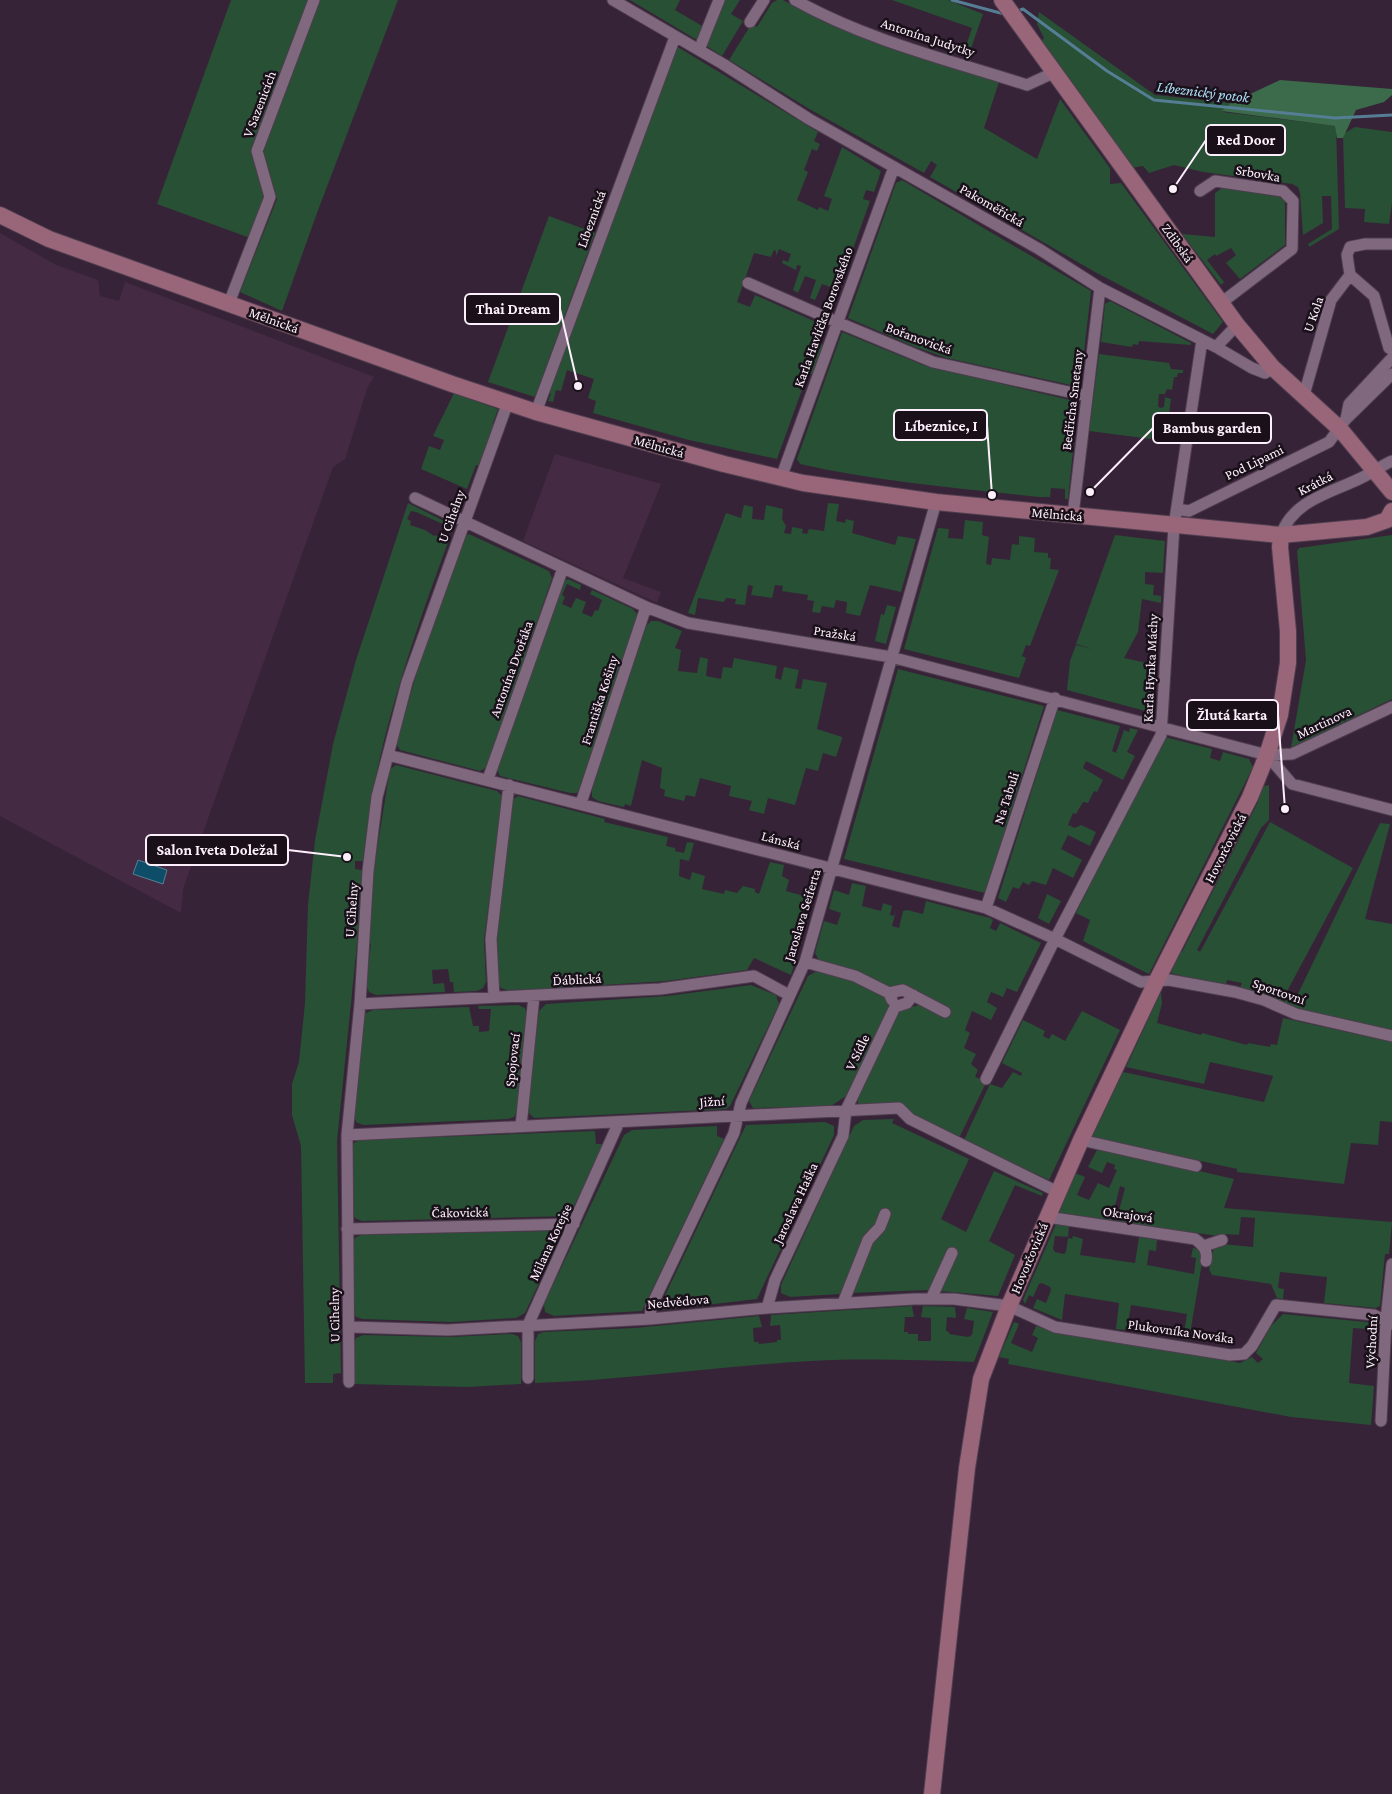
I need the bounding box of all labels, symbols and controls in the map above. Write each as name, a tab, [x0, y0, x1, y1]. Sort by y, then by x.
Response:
street label: Antonína Judytky	[879, 14, 978, 60]
street label: V Sazenicích	[239, 68, 279, 139]
water label: Líbeznický potok	[1156, 78, 1252, 107]
callout: Red Door	[1206, 125, 1285, 155]
text: Red Door	[1217, 132, 1275, 148]
street label: Srbovka	[1234, 161, 1282, 185]
street label: Pakoměřická	[957, 180, 1028, 230]
street label: Líbeznická	[573, 188, 609, 250]
street label: Zdibská	[1159, 220, 1198, 266]
street label: Karla Havlíčka Borovského	[790, 245, 856, 389]
callout: Thai Dream	[465, 294, 560, 324]
street label: U Kola	[1299, 294, 1327, 334]
text: Thai Dream	[475, 301, 551, 317]
street label: Mělnická	[247, 304, 301, 336]
street label: Bořanovická	[884, 319, 955, 358]
street label: Bedřicha Smetany	[1058, 348, 1086, 451]
callout: Líbeznice, I	[894, 410, 987, 440]
callout: Bambus garden	[1153, 413, 1271, 443]
text: Líbeznice, I	[904, 418, 978, 434]
text: Bambus garden	[1163, 420, 1262, 436]
street label: Mělnická	[632, 431, 686, 461]
street label: Pod Lipami	[1222, 441, 1286, 483]
street label: Krátká	[1295, 467, 1336, 499]
street label: U Cihelny	[434, 487, 468, 545]
street label: Mělnická	[1031, 504, 1084, 524]
street label: Karla Hynka Máchy	[1139, 613, 1161, 723]
street label: Antonína Dvořáka	[486, 618, 536, 719]
street label: Pražská	[813, 622, 858, 644]
street label: Františka Košiny	[577, 653, 621, 747]
callout: Žlutá karta	[1187, 700, 1278, 730]
street label: Martinova	[1294, 702, 1354, 742]
text: Žlutá karta	[1197, 707, 1268, 723]
street label: Na Tabuli	[990, 770, 1022, 826]
street label: Hovorčovická	[1201, 810, 1250, 885]
street label: Lánská	[760, 827, 803, 853]
callout: Salon Iveta Doležal	[146, 835, 288, 865]
text: Salon Iveta Doležal	[156, 842, 278, 858]
street label: Jaroslava Seiferta	[780, 866, 824, 965]
street label: U Cihelny	[341, 882, 361, 938]
street label: Ďáblická	[552, 970, 602, 988]
street label: Sportovní	[1250, 974, 1308, 1008]
street label: V Sídle	[841, 1031, 873, 1073]
street label: Spojovací	[501, 1032, 524, 1088]
street label: Jižní	[697, 1092, 725, 1110]
street label: Jaroslava Haška	[768, 1159, 821, 1248]
street label: Milana Korejse	[525, 1201, 576, 1283]
street label: Čakovická	[431, 1203, 489, 1220]
street label: Okrajová	[1102, 1203, 1155, 1226]
street label: Hovorčovická	[1007, 1220, 1051, 1296]
street label: U Cihelny	[326, 1287, 342, 1343]
street label: Nedvědova	[646, 1290, 710, 1312]
street label: Východní	[1362, 1315, 1380, 1369]
street label: Plukovníka Nováka	[1127, 1316, 1236, 1346]

